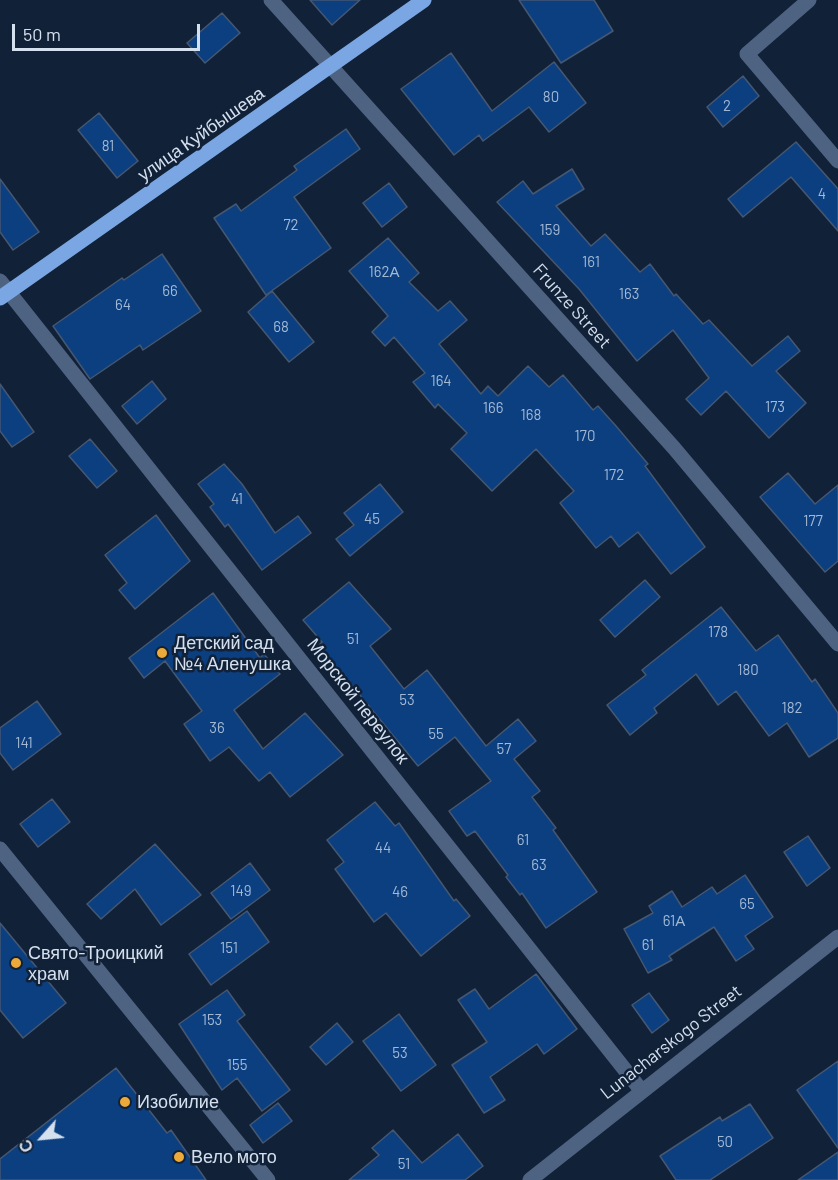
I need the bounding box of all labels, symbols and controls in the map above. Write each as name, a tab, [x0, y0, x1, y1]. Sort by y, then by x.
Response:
scale bar	[15, 12, 202, 50]
text: 50 m	[23, 23, 61, 45]
street label: улица Куйбышева	[133, 82, 269, 186]
house number: 80	[543, 88, 559, 106]
house number: 2	[723, 97, 731, 115]
house number: 81	[102, 137, 114, 155]
house number: 4	[818, 185, 826, 203]
house number: 72	[283, 216, 299, 234]
house number: 159	[540, 221, 560, 239]
house number: 161	[582, 253, 600, 271]
street label: Frunze Street	[528, 259, 616, 353]
house number: 162А	[368, 263, 400, 281]
house number: 66	[162, 282, 178, 300]
house number: 163	[619, 285, 639, 303]
house number: 64	[115, 296, 131, 314]
house number: 68	[273, 318, 289, 336]
house number: 164	[430, 372, 452, 390]
house number: 173	[765, 398, 785, 416]
house number: 166	[483, 399, 503, 417]
house number: 168	[521, 406, 541, 424]
house number: 170	[575, 427, 595, 445]
house number: 172	[604, 466, 624, 484]
house number: 41	[231, 490, 243, 508]
house number: 45	[364, 510, 380, 528]
house number: 177	[803, 512, 823, 530]
house number: 178	[708, 623, 728, 641]
house number: 51	[347, 630, 359, 648]
place label: Детский сад №4 Аленушка	[174, 632, 291, 674]
street label: Морской переулок	[302, 634, 414, 768]
marker: Детский сад №4 Аленушка	[155, 646, 169, 660]
house number: 180	[737, 661, 759, 679]
house number: 53	[399, 691, 415, 709]
house number: 182	[781, 699, 803, 717]
house number: 36	[209, 719, 225, 737]
house number: 55	[428, 725, 444, 743]
house number: 141	[15, 734, 33, 752]
house number: 57	[497, 740, 511, 758]
house number: 61	[517, 831, 529, 849]
house number: 44	[375, 839, 391, 857]
house number: 63	[531, 856, 547, 874]
house number: 149	[230, 882, 252, 900]
house number: 46	[392, 883, 408, 901]
house number: 65	[739, 895, 755, 913]
house number: 61А	[663, 912, 685, 930]
house number: 61	[642, 936, 654, 954]
house number: 151	[220, 939, 238, 957]
place label: Свято-Троицкий храм	[28, 942, 164, 984]
marker: Свято-Троицкий храм	[9, 956, 23, 970]
street label: Lunacharskogo Street	[596, 980, 746, 1104]
house number: 153	[202, 1011, 222, 1029]
house number: 53	[392, 1044, 408, 1062]
house number: 155	[227, 1056, 247, 1074]
place label: Изобилие	[137, 1091, 219, 1113]
marker: Изобилие	[118, 1095, 132, 1109]
north arrow	[12, 1108, 72, 1168]
house number: 50	[717, 1133, 733, 1151]
text: С	[14, 1137, 37, 1156]
place label: Вело мото	[191, 1146, 277, 1168]
marker: Вело мото	[172, 1150, 186, 1164]
house number: 51	[398, 1155, 410, 1173]

